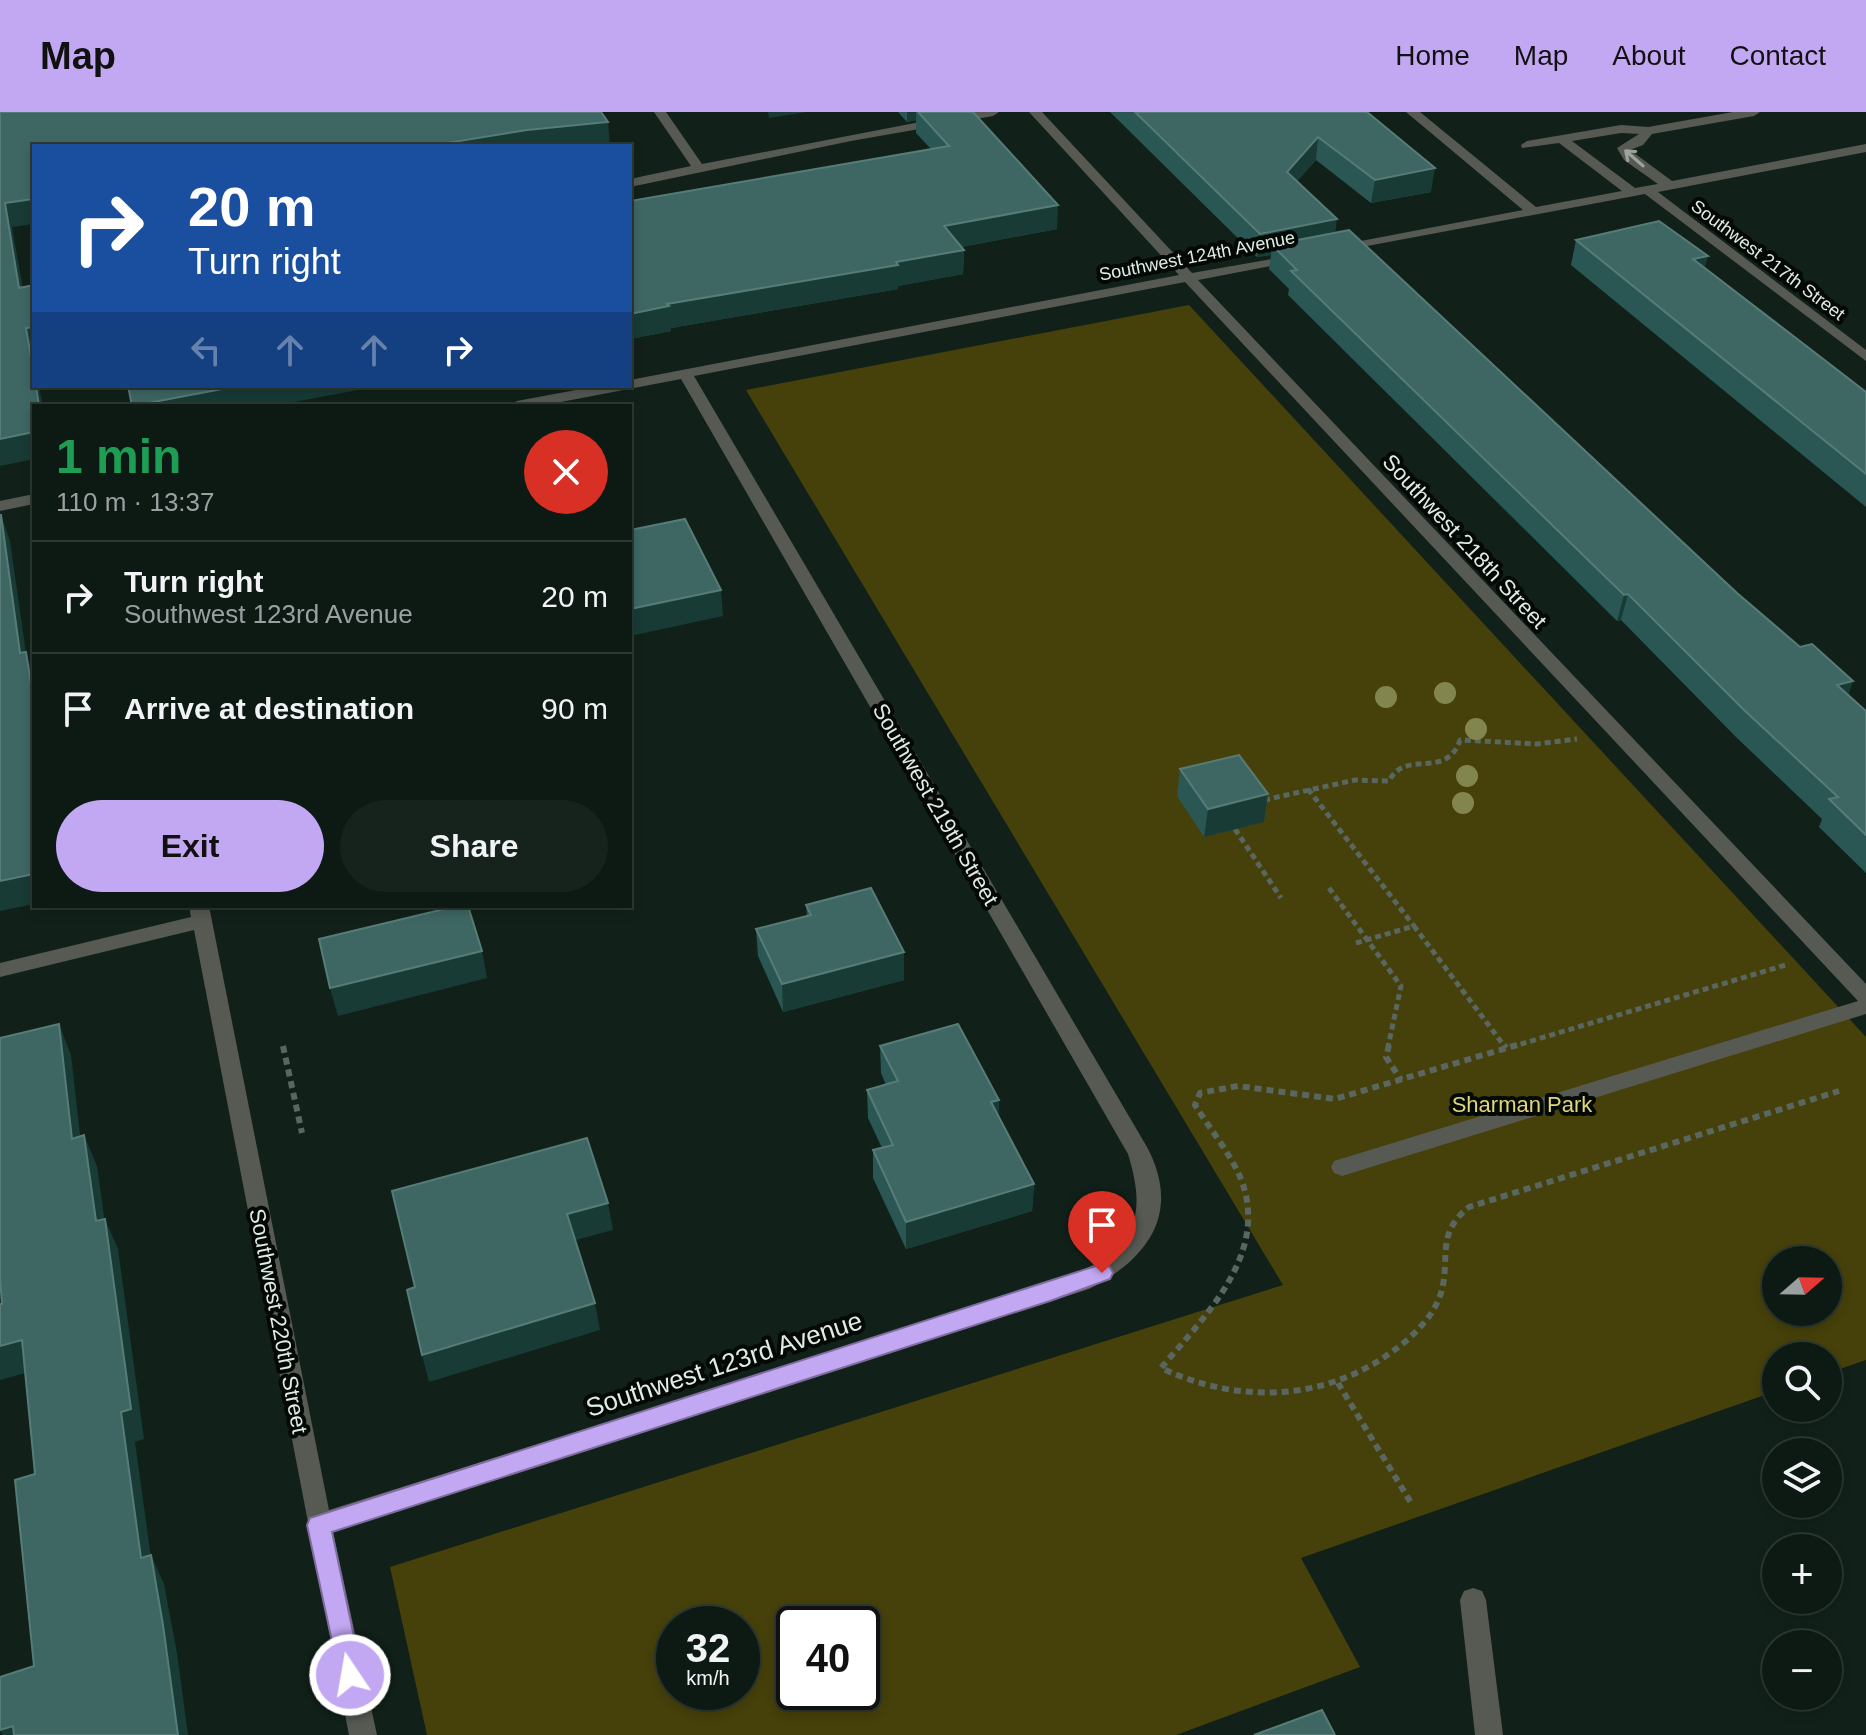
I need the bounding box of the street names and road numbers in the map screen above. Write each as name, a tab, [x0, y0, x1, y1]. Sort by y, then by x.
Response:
street label: Southwest 217th Street	[1687, 196, 1849, 324]
street label: Southwest 124th Avenue	[1098, 227, 1296, 285]
street label: Southwest 218th Street	[1378, 449, 1552, 633]
street label: Southwest 219th Street	[868, 699, 1004, 910]
street label: Southwest 220th Street	[244, 1206, 313, 1436]
street label: Southwest 123rd Avenue	[582, 1305, 866, 1423]

